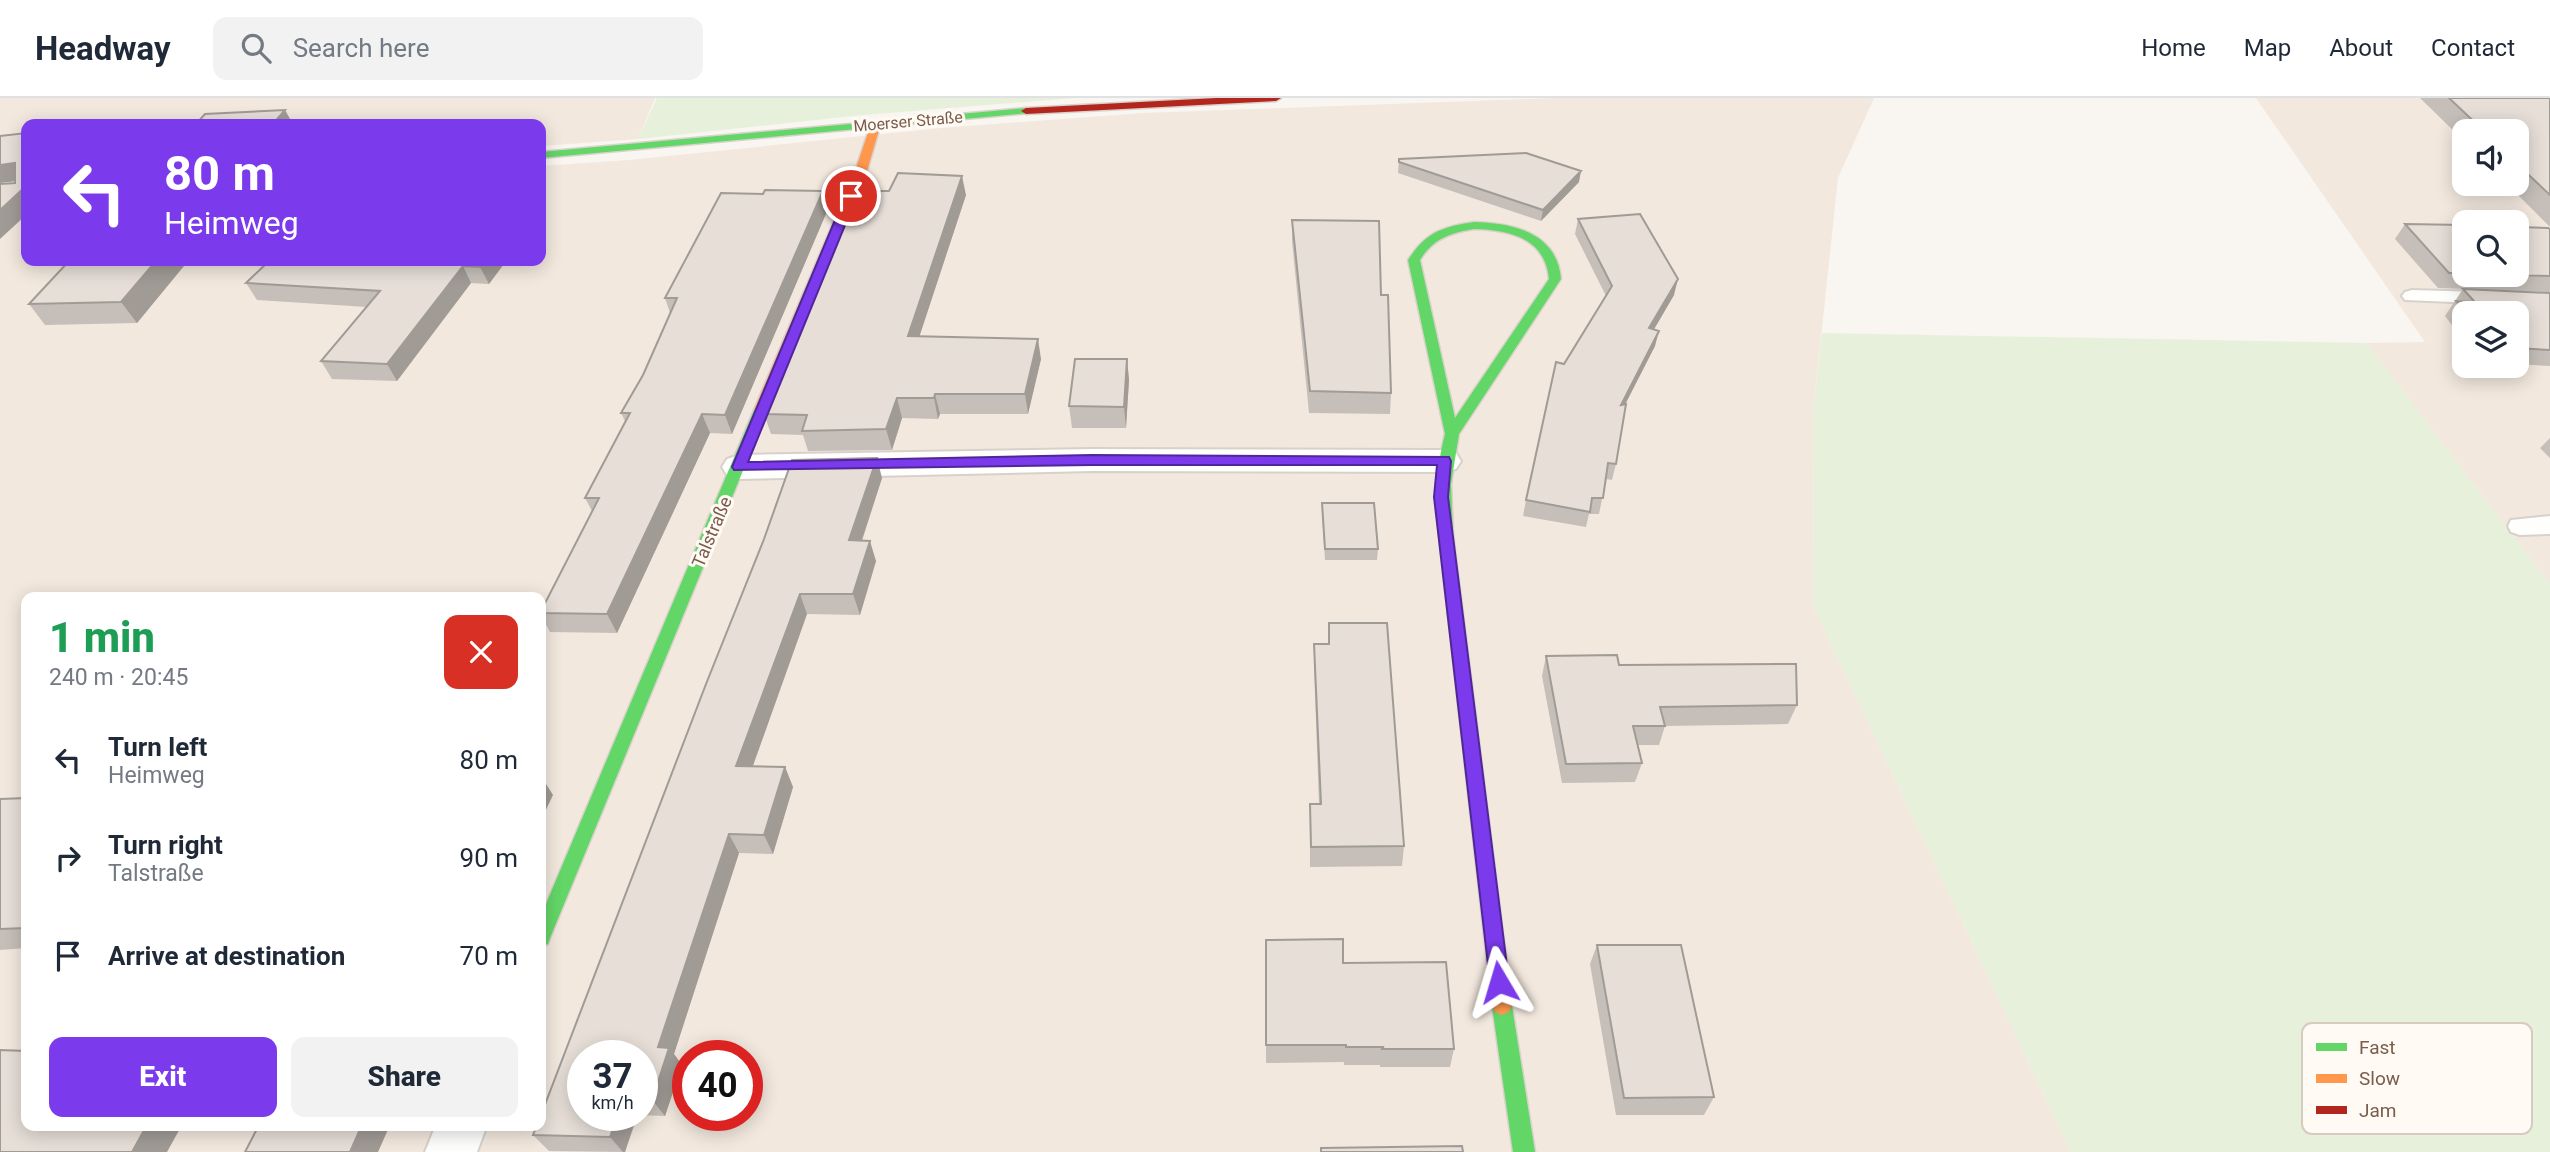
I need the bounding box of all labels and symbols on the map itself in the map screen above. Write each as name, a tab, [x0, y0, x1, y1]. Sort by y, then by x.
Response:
street label: Moerser Straße	[853, 107, 964, 136]
pin	[821, 166, 881, 226]
street label: Talstraße	[687, 493, 736, 570]
position arrow	[1462, 945, 1536, 1019]
legend	[2302, 1023, 2532, 1134]
text: Fast	[2359, 1036, 2396, 1059]
speed limit sign: 40	[672, 1040, 763, 1131]
text: Slow	[2359, 1067, 2400, 1090]
text: Jam	[2359, 1099, 2396, 1122]

